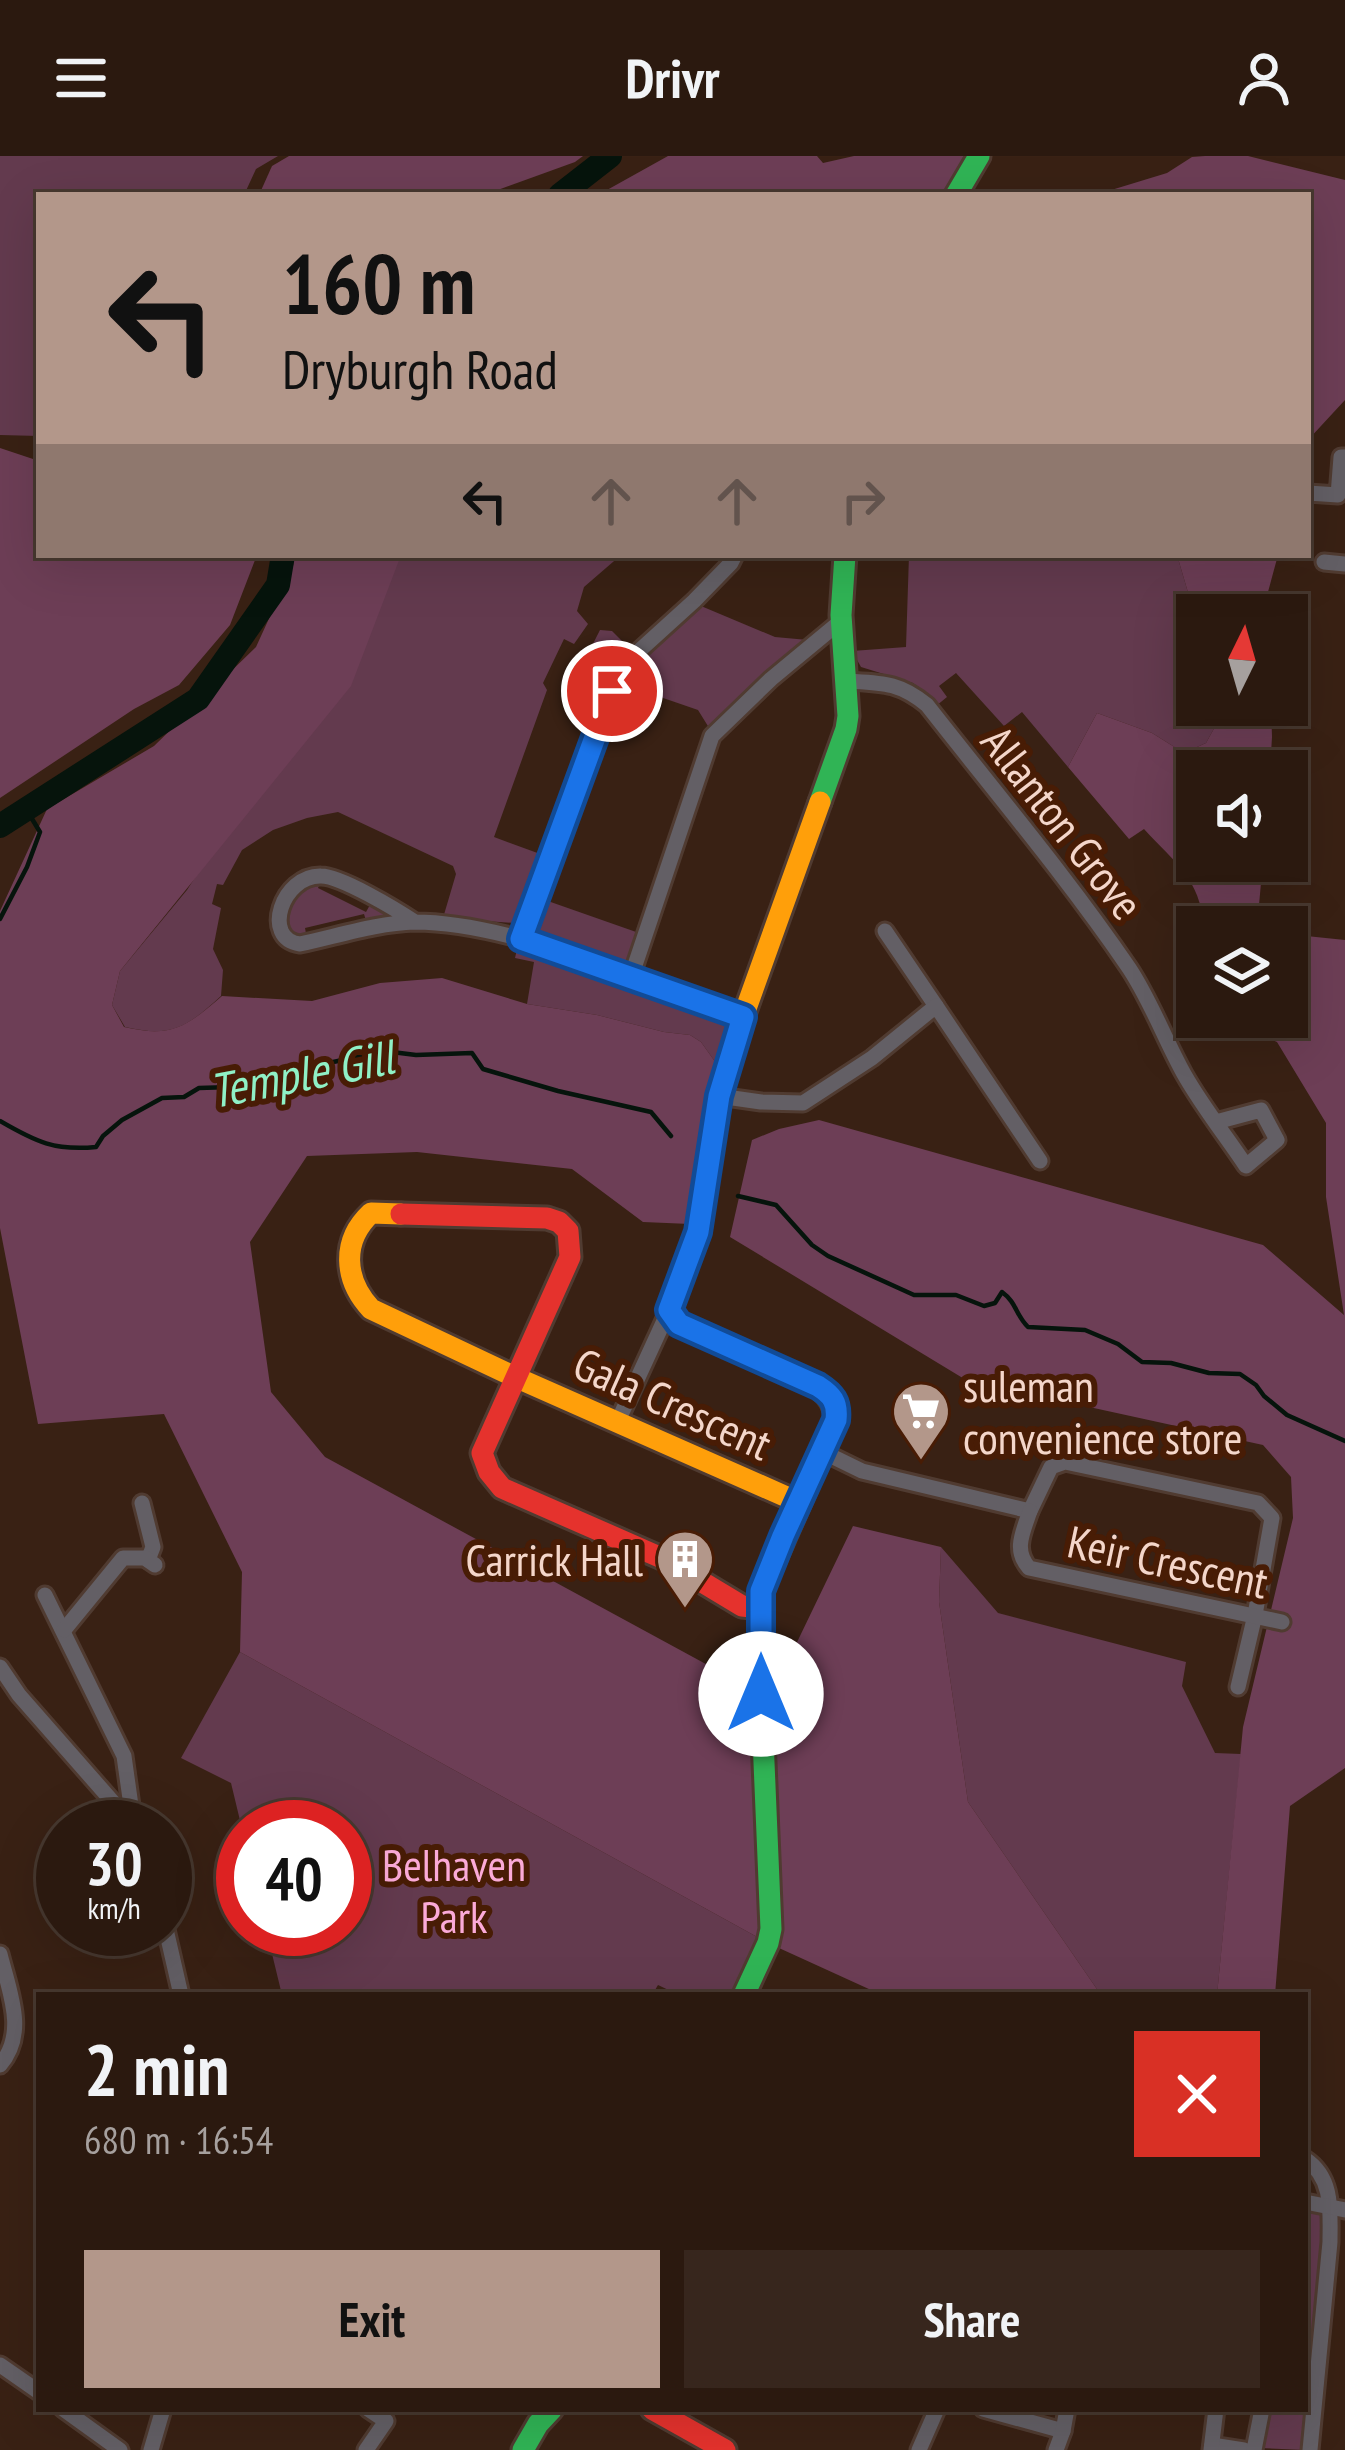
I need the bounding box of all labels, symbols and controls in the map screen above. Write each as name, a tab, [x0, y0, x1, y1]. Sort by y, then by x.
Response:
text: Drivr	[625, 43, 720, 113]
icon: menu	[48, 45, 114, 111]
icon: person	[1231, 45, 1297, 111]
text: 160 m	[282, 228, 475, 337]
icon: left	[84, 240, 240, 396]
text: Dryburgh Road	[282, 334, 558, 404]
icon: left	[452, 468, 518, 534]
icon: ahead	[578, 468, 644, 534]
icon: ahead	[704, 468, 770, 534]
icon: right	[830, 468, 896, 534]
north arrow	[1176, 594, 1308, 726]
map controls	[1176, 594, 1308, 1038]
pin	[561, 640, 663, 742]
icon: arrive	[579, 658, 645, 724]
street label: Allanton Grove	[969, 713, 1157, 931]
button: sound	[1176, 750, 1308, 882]
button: layers	[1176, 906, 1308, 1038]
water label: Temple Gill	[204, 1024, 402, 1121]
street label: Gala Crescent	[565, 1334, 781, 1473]
place label: suleman convenience store	[963, 1356, 1242, 1466]
supermarket icon: suleman convenience store	[890, 1380, 952, 1462]
street label: Keir Crescent	[1063, 1512, 1274, 1611]
building icon: Carrick Hall	[654, 1528, 716, 1610]
place label: Carrick Hall	[466, 1530, 644, 1588]
position arrow	[698, 1631, 824, 1757]
speed limit sign: 40	[216, 1800, 372, 1956]
text: 30	[85, 1824, 143, 1902]
park label: Belhaven Park	[382, 1835, 526, 1945]
text: km/h	[87, 1888, 141, 1927]
text: 2 min	[84, 2022, 229, 2115]
button: close	[1134, 2031, 1260, 2157]
text: 680 m · 16:54	[84, 2114, 273, 2165]
button: Exit	[84, 2250, 660, 2388]
button: Share	[684, 2250, 1260, 2388]

